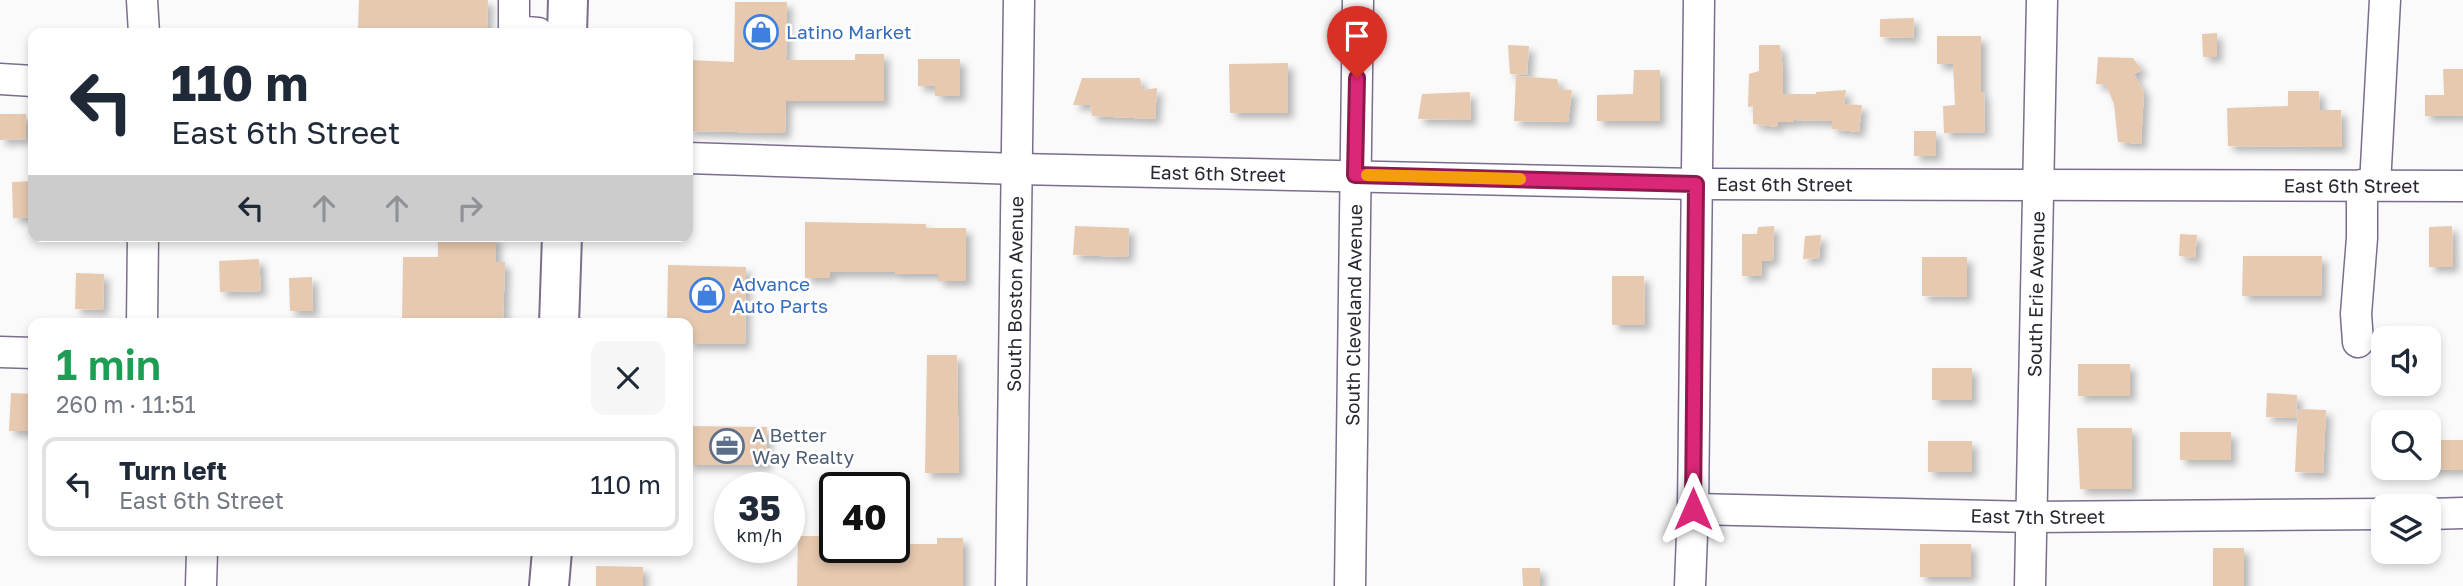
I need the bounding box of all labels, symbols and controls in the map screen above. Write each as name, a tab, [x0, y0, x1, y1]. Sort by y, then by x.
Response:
pin	[1327, 6, 1387, 78]
shop icon: Latino Market	[742, 13, 780, 51]
icon: arrive	[1338, 17, 1376, 55]
place label: Latino Market	[786, 20, 912, 43]
text: 110 m	[171, 53, 308, 112]
icon: left	[56, 56, 147, 147]
text: East 6th Street	[171, 113, 401, 151]
street label: East 6th Street	[1149, 160, 1286, 186]
street label: East 6th Street	[1716, 172, 1853, 195]
street label: East 6th Street	[2283, 174, 2420, 197]
icon: left	[232, 189, 270, 227]
icon: ahead	[305, 189, 343, 227]
icon: ahead	[378, 189, 416, 227]
icon: right	[451, 189, 489, 227]
street label: South Boston Avenue	[1002, 196, 1027, 392]
street label: South Cleveland Avenue	[1340, 204, 1366, 426]
street label: South Erie Avenue	[2022, 211, 2049, 377]
place label: Advance Auto Parts	[732, 272, 828, 317]
shop icon: Advance Auto Parts	[688, 276, 726, 314]
map controls	[2371, 326, 2441, 564]
button: sound	[2371, 326, 2441, 396]
text: 1 min	[56, 339, 161, 389]
button: close	[591, 341, 665, 415]
text: 260 m · 11:51	[56, 390, 196, 418]
button: search	[2371, 410, 2441, 480]
place label: A Better Way Realty	[752, 423, 854, 468]
office icon: A Better Way Realty	[708, 427, 746, 465]
text: Turn left	[119, 455, 227, 486]
icon: left	[60, 465, 98, 503]
text: 110 m	[590, 469, 661, 500]
speed limit sign: 40	[819, 472, 910, 563]
position arrow	[1656, 472, 1730, 546]
text: East 6th Street	[119, 486, 284, 514]
text: 35	[738, 487, 781, 529]
button: layers	[2371, 494, 2441, 564]
street label: East 7th Street	[1970, 504, 2106, 528]
text: km/h	[737, 524, 782, 546]

